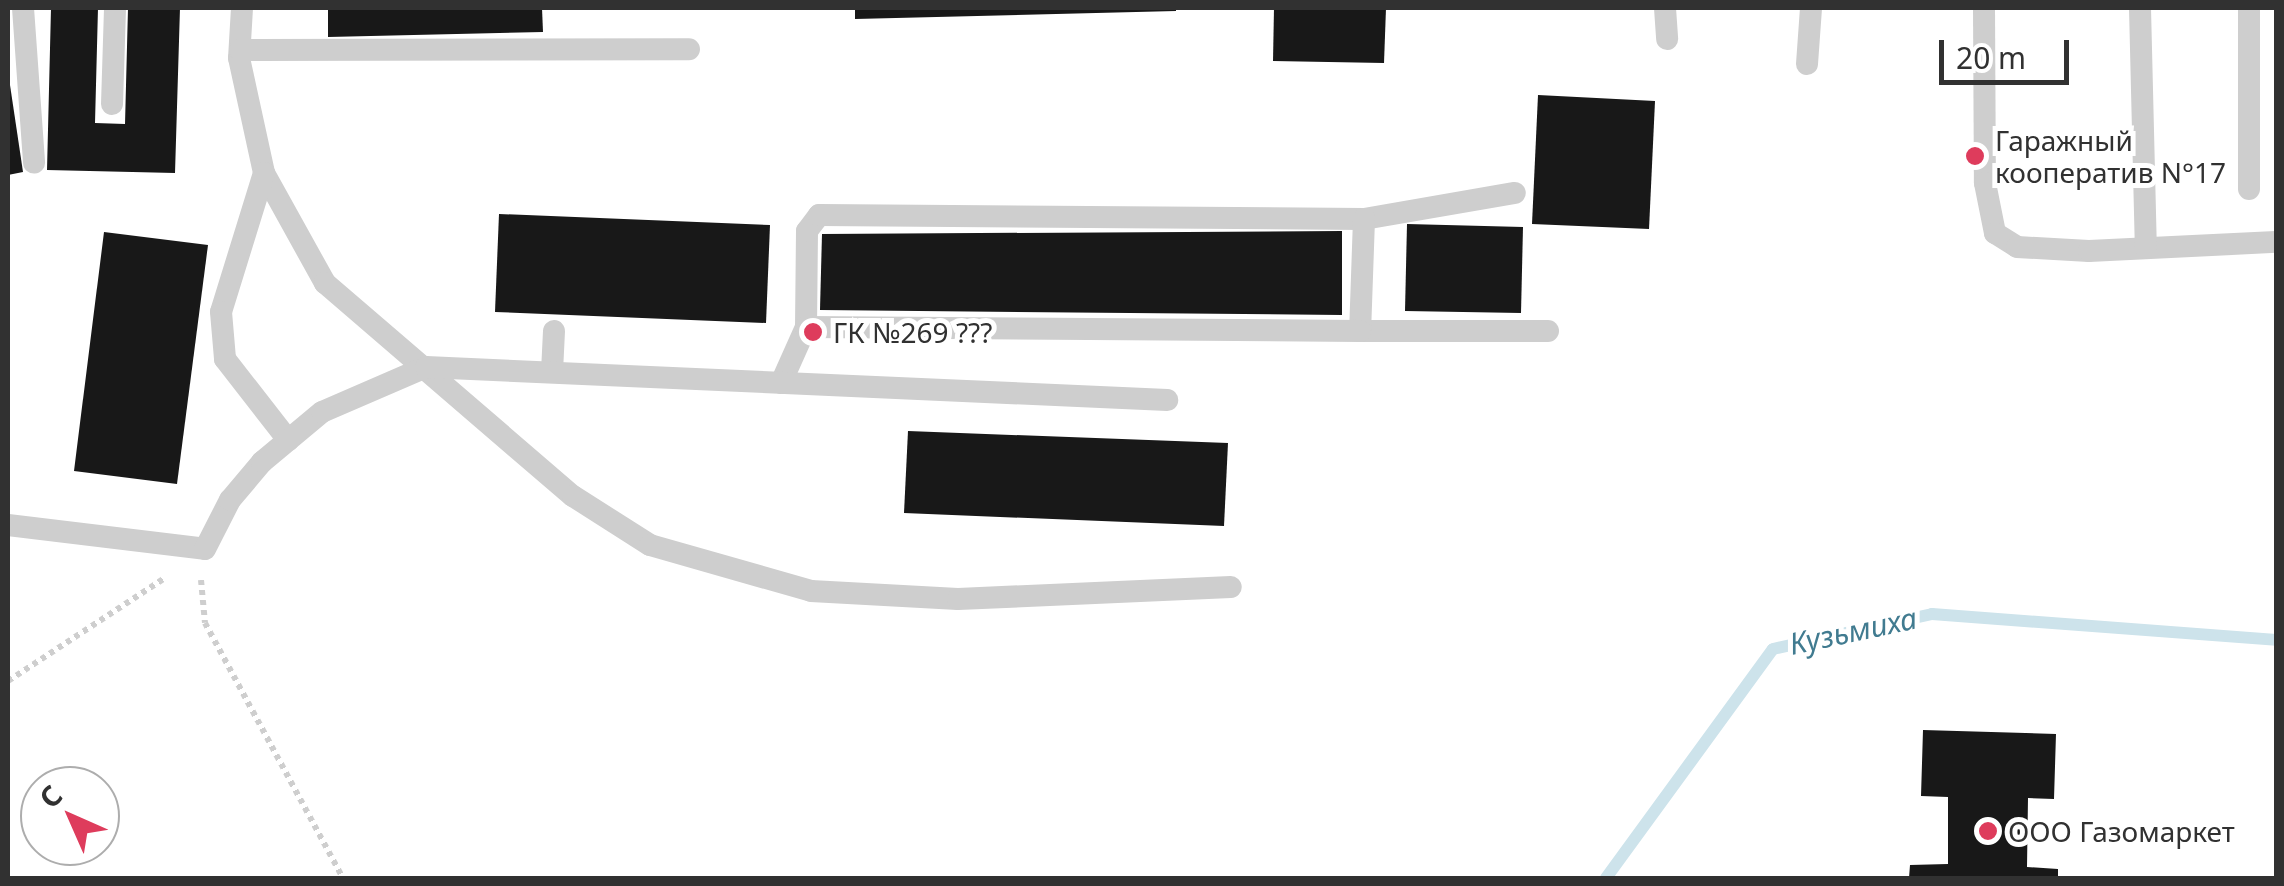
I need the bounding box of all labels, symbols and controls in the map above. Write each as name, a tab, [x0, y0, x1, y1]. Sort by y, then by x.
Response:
scale bar	[1944, 20, 2074, 82]
text: 20 m	[1956, 37, 2026, 78]
place label: Гаражный кооператив N°17	[1995, 123, 2226, 189]
marker: Гаражный кооператив N°17	[1964, 145, 1986, 167]
place label: ГК №269 ???	[833, 315, 992, 349]
marker: ГК №269 ???	[802, 321, 824, 343]
water label: Кузьмиха	[1786, 600, 1920, 662]
north arrow	[20, 766, 120, 866]
text: С	[30, 776, 70, 816]
place label: ООО Газомаркет	[2008, 814, 2235, 848]
marker: ООО Газомаркет	[1977, 820, 1999, 842]

